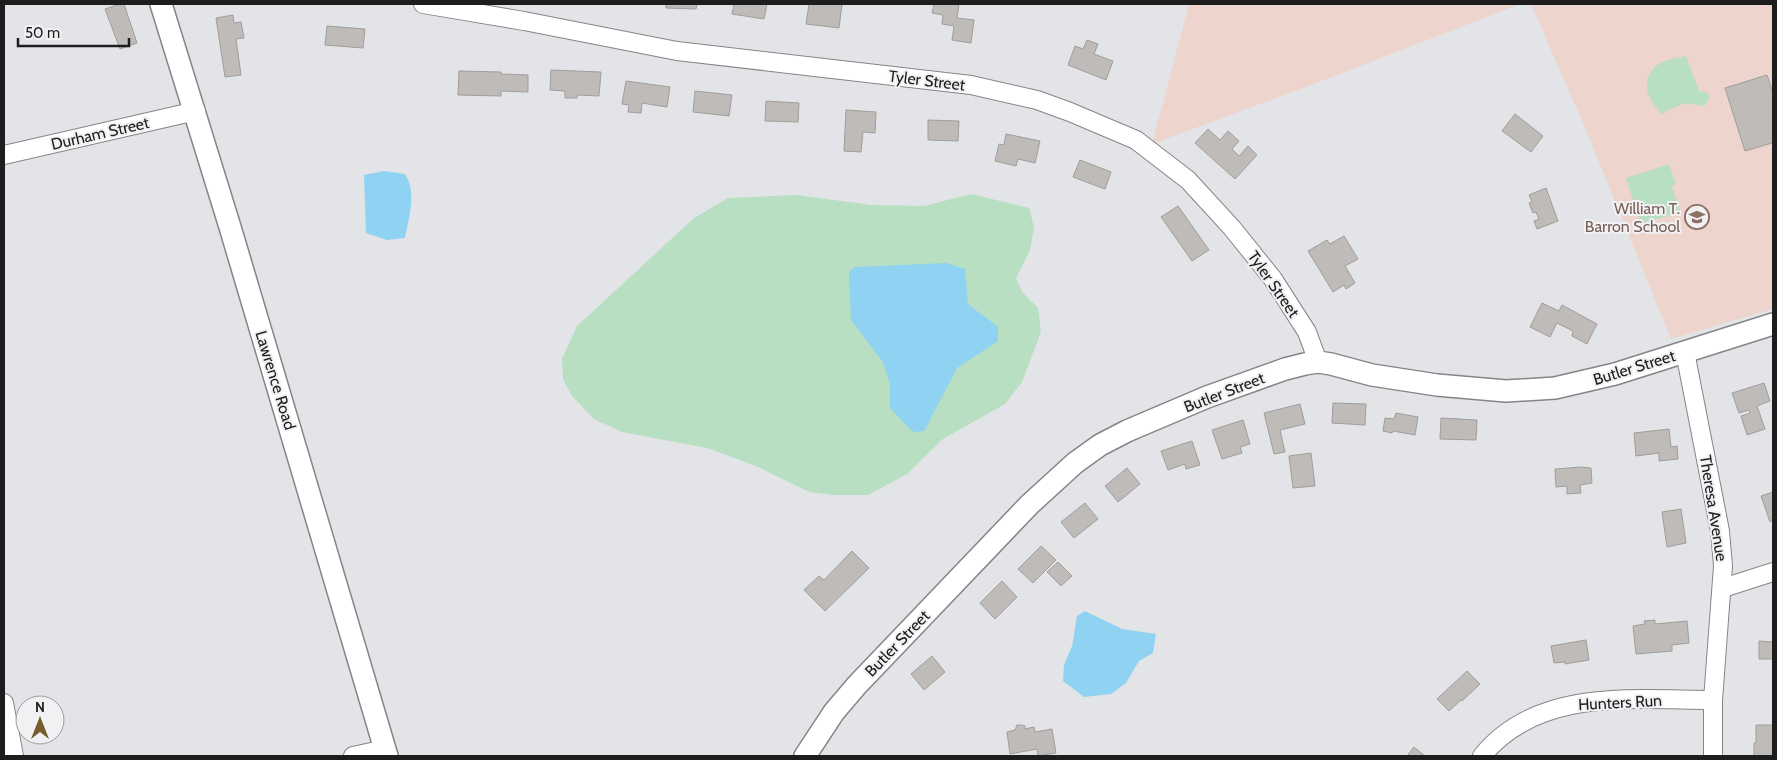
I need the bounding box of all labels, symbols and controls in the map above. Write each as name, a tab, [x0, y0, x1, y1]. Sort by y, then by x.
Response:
scale bar	[18, 15, 129, 47]
text: 50 m	[25, 24, 60, 42]
street label: Tyler Street	[888, 66, 967, 95]
street label: Durham Street	[49, 113, 152, 154]
place label: William T. Barron School	[1585, 199, 1680, 236]
school or university icon: William T. Barron School	[1684, 204, 1710, 230]
street label: Tyler Street	[1244, 247, 1304, 322]
street label: Lawrence Road	[251, 328, 300, 432]
street label: Butler Street	[1591, 346, 1678, 389]
street label: Butler Street	[1181, 368, 1268, 417]
street label: Theresa Avenue	[1696, 454, 1731, 562]
street label: Butler Street	[861, 606, 934, 680]
street label: Hunters Run	[1578, 691, 1662, 714]
north arrow	[15, 695, 65, 745]
text: N	[35, 698, 45, 716]

